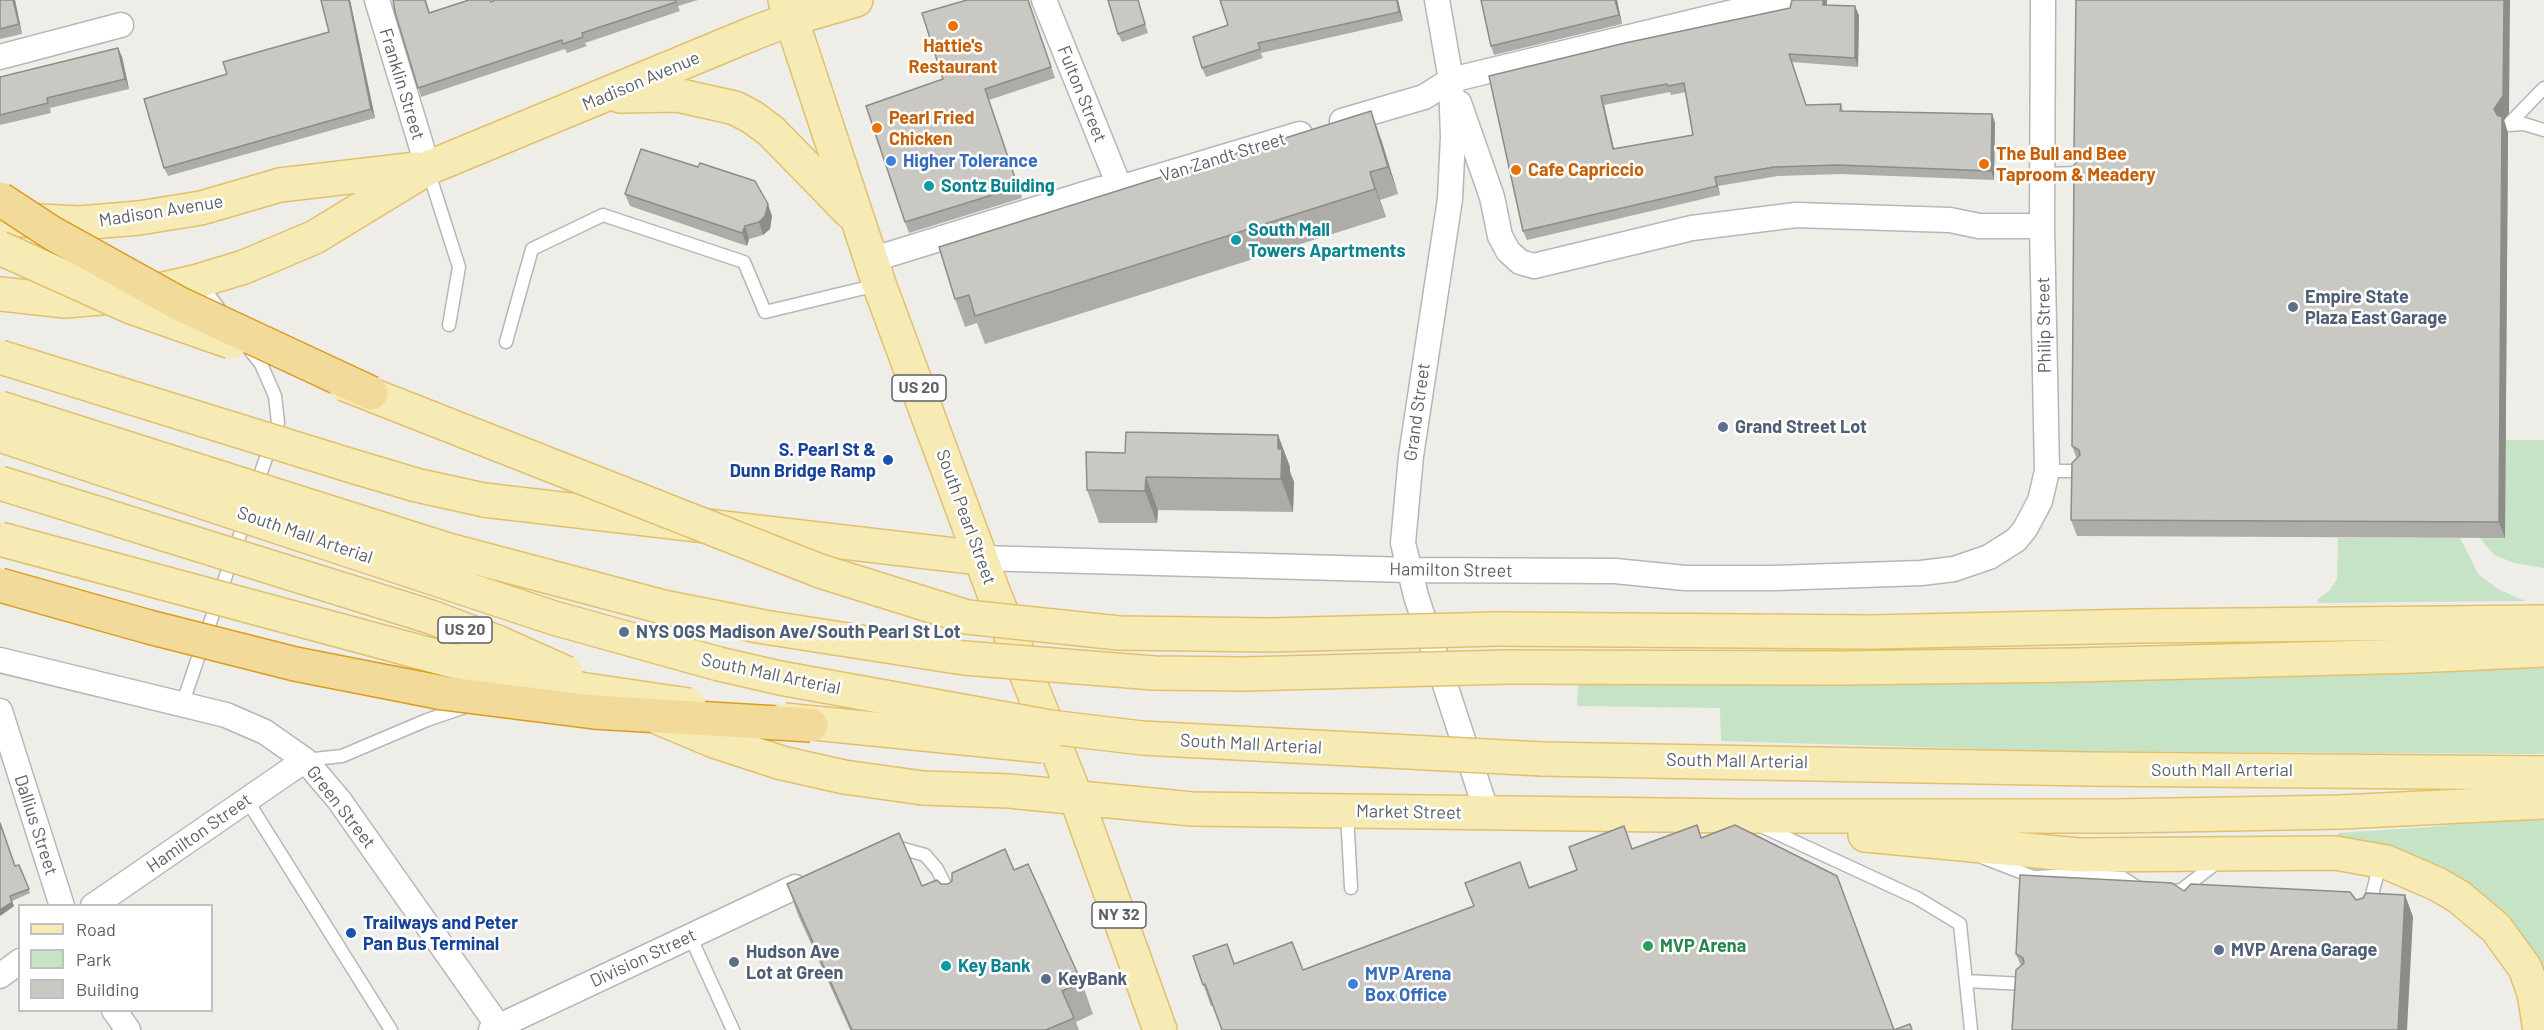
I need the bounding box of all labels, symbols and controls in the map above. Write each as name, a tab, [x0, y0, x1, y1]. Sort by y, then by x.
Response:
marker: Hattie's Restaurant	[946, 19, 960, 33]
street label: Franklin Street	[375, 26, 429, 142]
place label: Hattie's Restaurant	[909, 35, 997, 78]
street label: Fulton Street	[1053, 43, 1111, 145]
street label: Madison Avenue	[579, 47, 703, 115]
place label: Pearl Fried Chicken	[889, 107, 974, 150]
marker: Pearl Fried Chicken	[870, 121, 884, 135]
street label: Van Zandt Street	[1158, 128, 1288, 186]
place label: The Bull and Bee Taproom & Meadery	[1996, 143, 2156, 186]
place label: Higher Tolerance	[903, 150, 1038, 172]
marker: Higher Tolerance	[884, 154, 898, 168]
marker: The Bull and Bee Taproom & Meadery	[1977, 157, 1991, 171]
place label: Cafe Capriccio	[1528, 159, 1644, 181]
marker: Cafe Capriccio	[1509, 163, 1523, 177]
place label: Sontz Building	[941, 175, 1055, 197]
marker: Sontz Building	[922, 179, 936, 193]
street label: Madison Avenue	[97, 191, 225, 231]
place label: South Mall Towers Apartments	[1248, 219, 1405, 262]
marker: South Mall Towers Apartments	[1229, 233, 1243, 247]
street label: Philip Street	[2032, 277, 2056, 373]
place label: Empire State Plaza East Garage	[2305, 286, 2447, 328]
marker: Empire State Plaza East Garage	[2286, 300, 2300, 314]
street label: Grand Street	[1399, 362, 1435, 462]
road number: US 20	[892, 375, 946, 401]
place label: Grand Street Lot	[1735, 416, 1867, 438]
marker: Grand Street Lot	[1716, 420, 1730, 434]
place label: S. Pearl St & Dunn Bridge Ramp	[730, 439, 876, 482]
street label: South Pearl Street	[932, 446, 1000, 588]
marker: S. Pearl St & Dunn Bridge Ramp	[881, 453, 895, 467]
street label: South Mall Arterial	[234, 502, 376, 568]
street label: Hamilton Street	[1389, 558, 1513, 582]
road number: US 20	[438, 617, 492, 643]
place label: NYS OGS Madison Ave/South Pearl St Lot	[636, 621, 961, 643]
marker: NYS OGS Madison Ave/South Pearl St Lot	[617, 625, 631, 639]
street label: South Mall Arterial	[699, 649, 843, 699]
street label: South Mall Arterial	[1180, 730, 1322, 758]
street label: South Mall Arterial	[1666, 749, 1808, 773]
street label: South Mall Arterial	[2151, 759, 2293, 781]
street label: Green Street	[302, 761, 380, 853]
street label: Dallius Street	[10, 772, 62, 878]
street label: Hamilton Street	[142, 789, 256, 877]
street label: Market Street	[1356, 800, 1462, 824]
road number: NY 32	[1092, 902, 1146, 928]
legend	[18, 904, 213, 1012]
place label: Trailways and Peter Pan Bus Terminal	[363, 912, 518, 954]
text: Road	[76, 918, 116, 940]
street label: Division Street	[587, 924, 699, 992]
marker: Trailways and Peter Pan Bus Terminal	[344, 926, 358, 940]
place label: MVP Arena	[1660, 935, 1746, 957]
marker: MVP Arena	[1641, 939, 1655, 953]
place label: MVP Arena Garage	[2231, 939, 2377, 961]
place label: Hudson Ave Lot at Green	[746, 941, 843, 984]
marker: MVP Arena Garage	[2212, 943, 2226, 957]
text: Park	[76, 948, 111, 970]
marker: Hudson Ave Lot at Green	[727, 955, 741, 969]
place label: Key Bank	[958, 955, 1031, 977]
marker: Key Bank	[939, 959, 953, 973]
place label: MVP Arena Box Office	[1365, 963, 1451, 1006]
place label: KeyBank	[1058, 968, 1127, 990]
marker: KeyBank	[1039, 972, 1053, 986]
marker: MVP Arena Box Office	[1346, 977, 1360, 991]
text: Building	[76, 978, 139, 1000]

